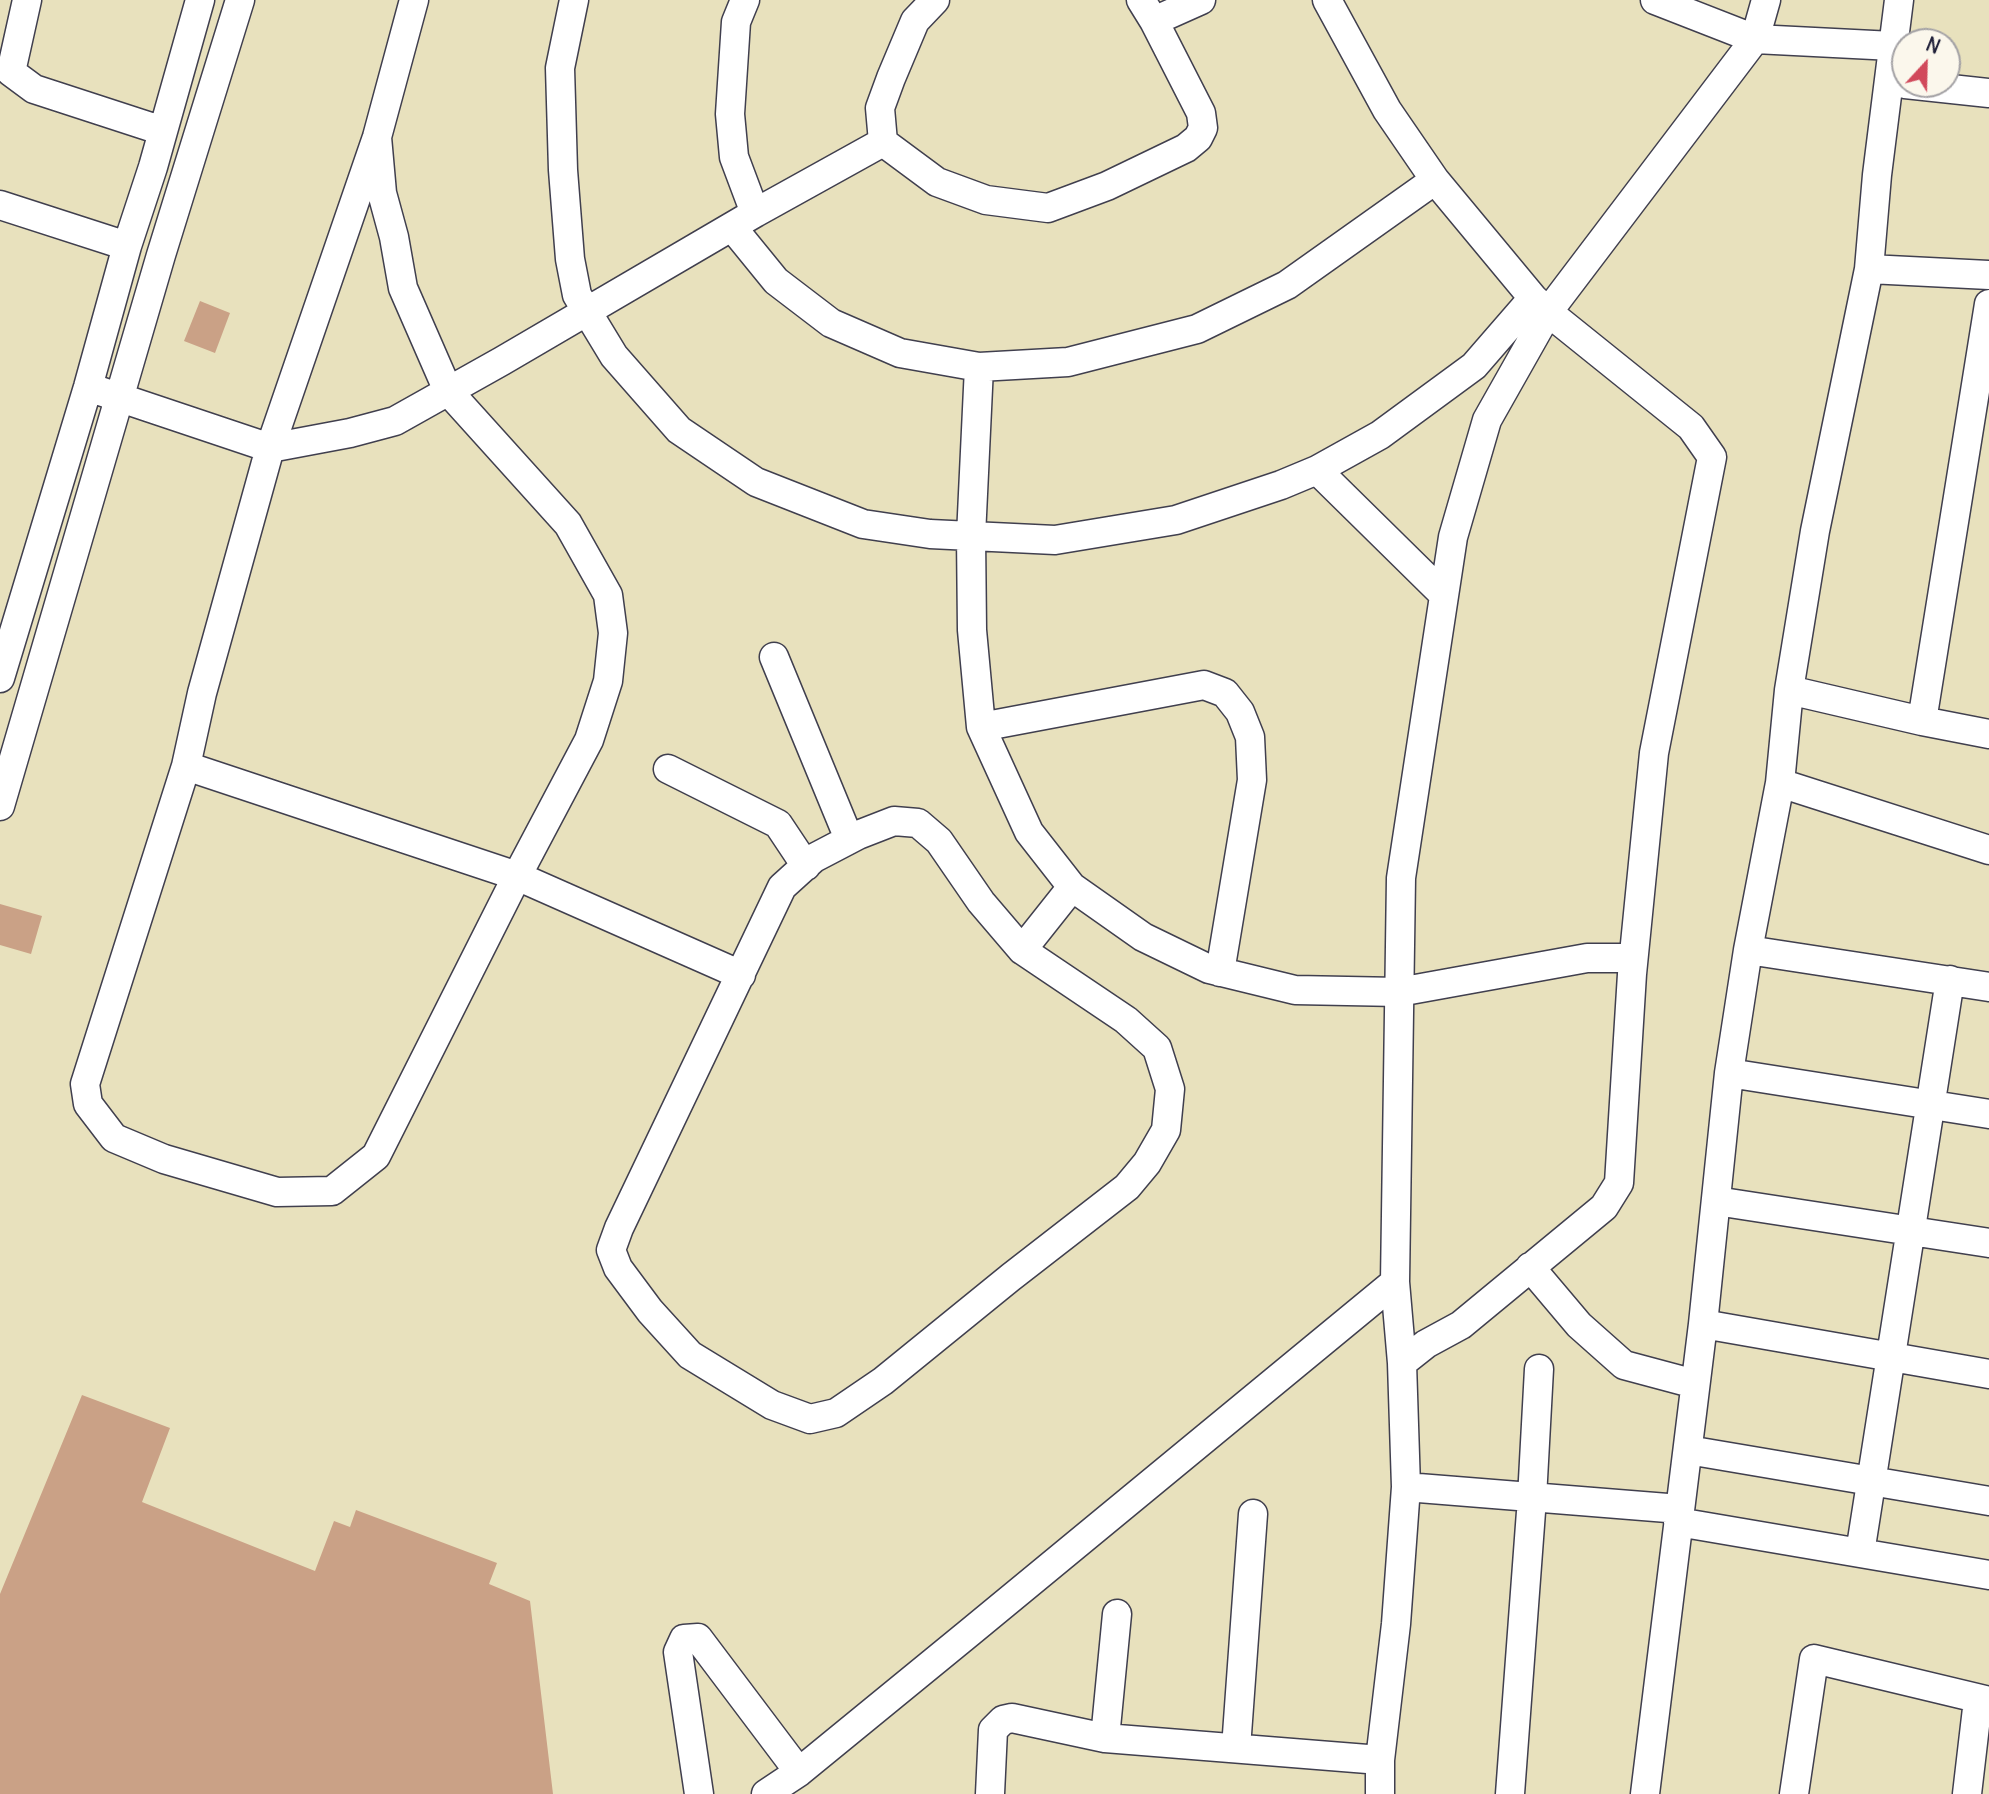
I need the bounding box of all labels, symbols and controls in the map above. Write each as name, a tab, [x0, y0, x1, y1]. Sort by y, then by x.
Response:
north arrow	[1891, 28, 1961, 98]
text: N	[1923, 32, 1944, 59]

